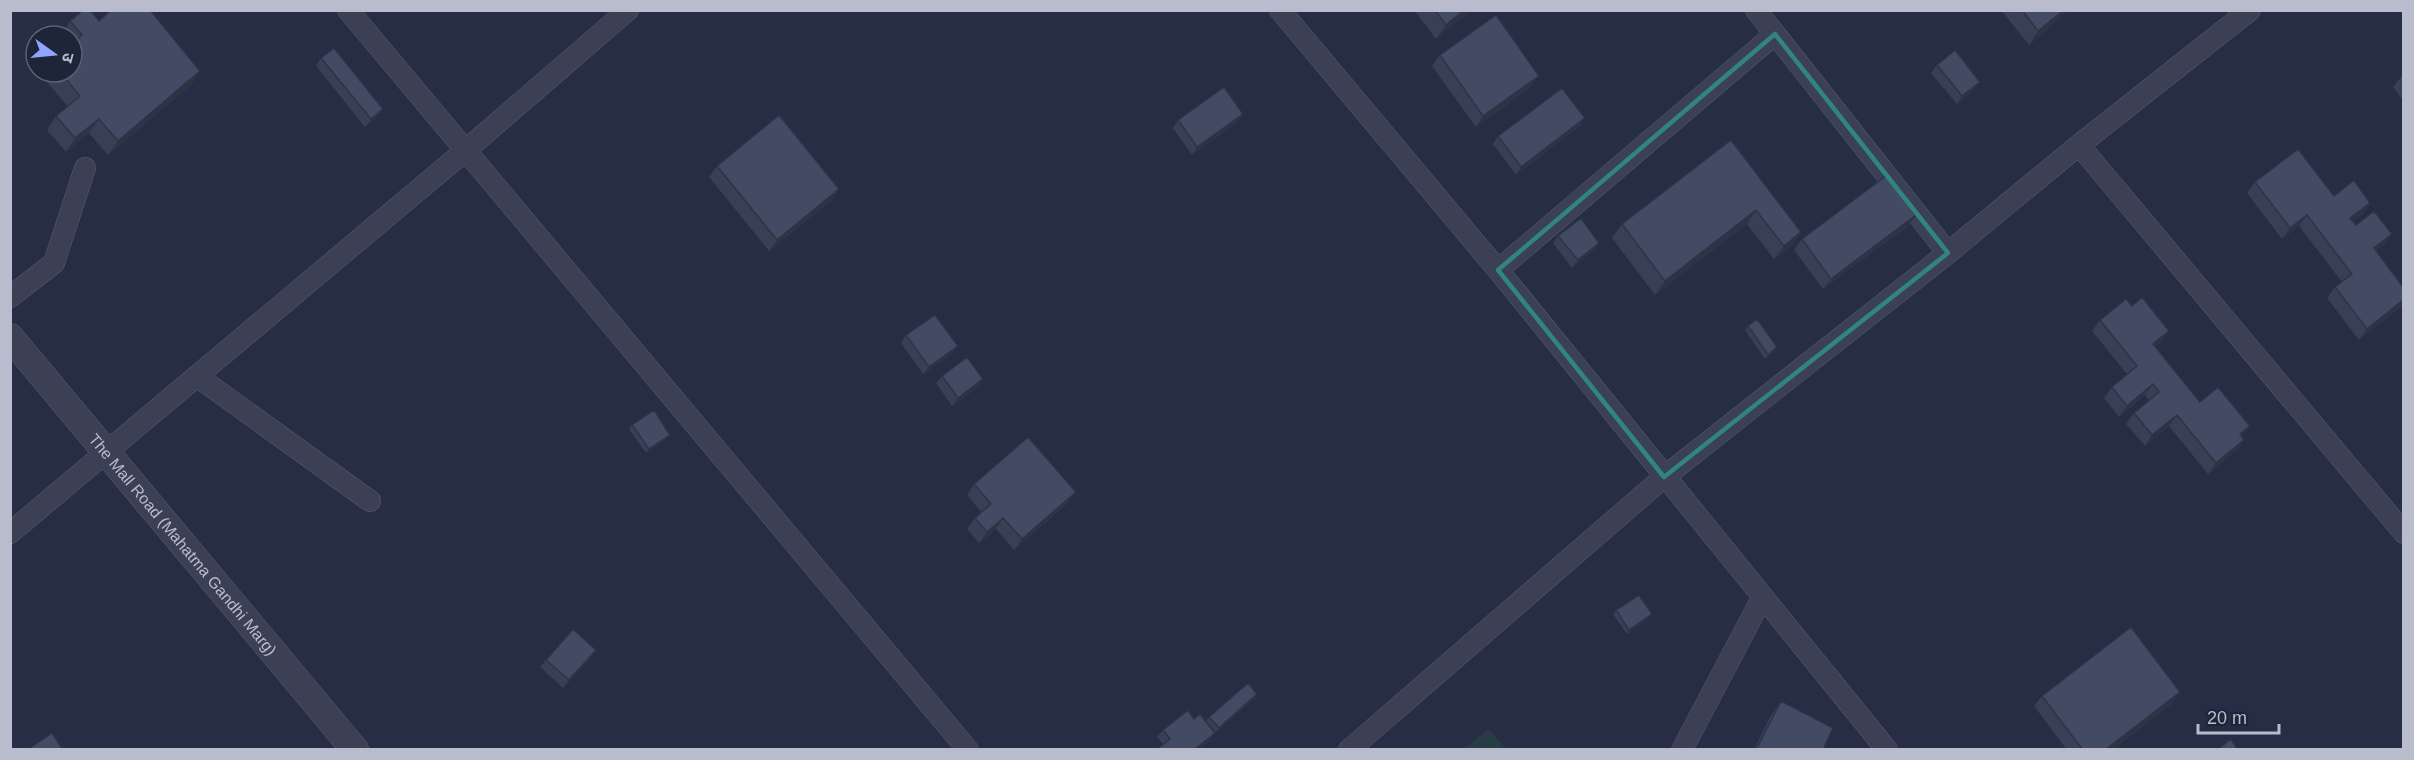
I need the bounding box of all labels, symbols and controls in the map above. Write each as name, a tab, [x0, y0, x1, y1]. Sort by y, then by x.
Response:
north arrow	[24, 24, 84, 84]
text: उ	[58, 51, 77, 65]
street label: The Mall Road (Mahatma Gandhi Marg)	[85, 430, 280, 659]
scale bar	[2198, 697, 2279, 735]
text: 20 m	[2207, 708, 2247, 728]

